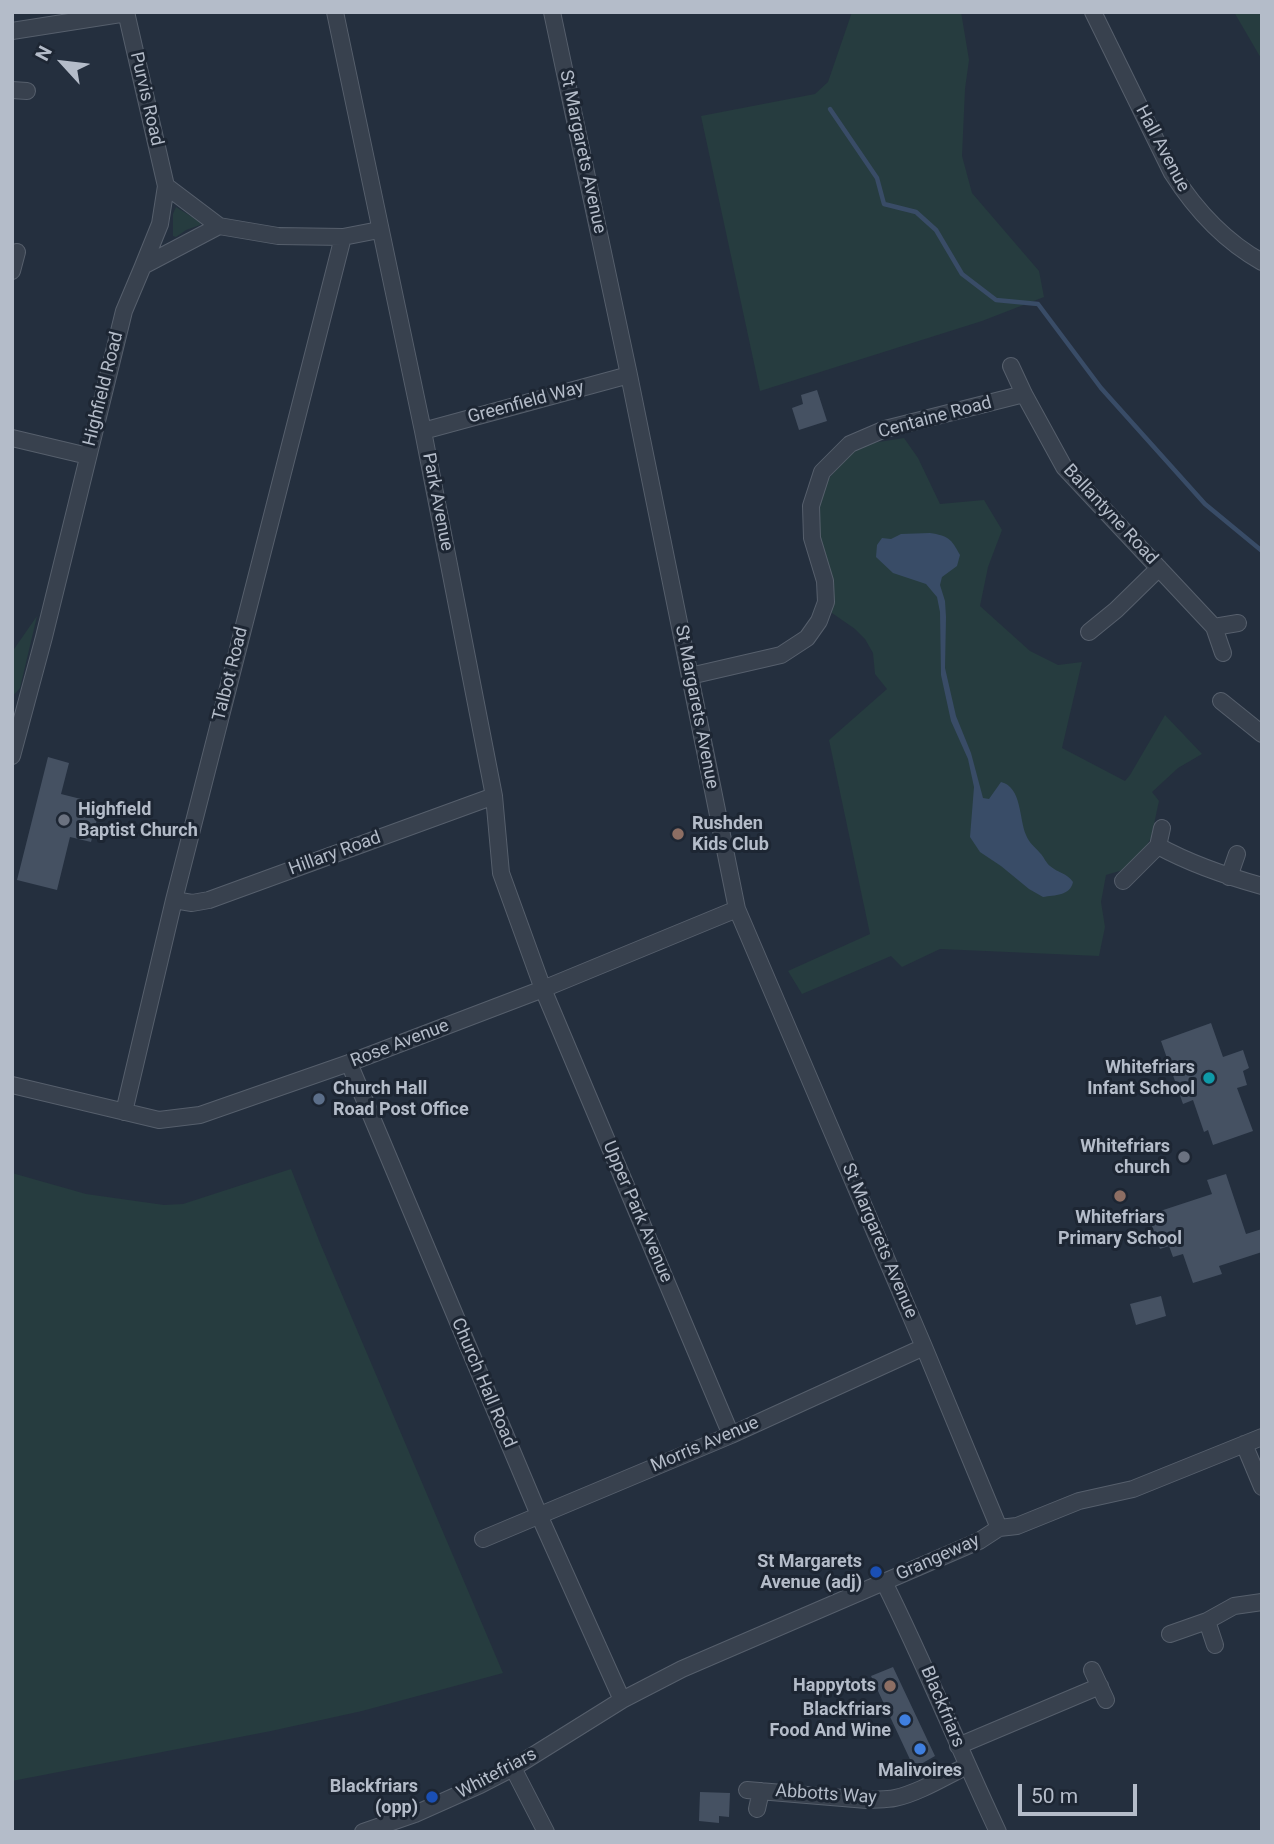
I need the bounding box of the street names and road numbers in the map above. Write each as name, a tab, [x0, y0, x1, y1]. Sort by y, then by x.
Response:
street label: Purvis Road	[125, 50, 167, 148]
street label: St Margarets Avenue	[554, 68, 610, 236]
street label: Hall Avenue	[1130, 102, 1194, 196]
street label: Highfield Road	[79, 330, 129, 448]
street label: Greenfield Way	[465, 377, 587, 429]
street label: Centaine Road	[876, 392, 994, 444]
street label: Park Avenue	[417, 451, 457, 553]
street label: Ballantyne Road	[1058, 460, 1162, 570]
street label: St Margarets Avenue	[670, 623, 722, 791]
street label: Talbot Road	[209, 625, 253, 723]
street label: Hillary Road	[286, 827, 384, 881]
street label: Rose Avenue	[348, 1015, 452, 1073]
street label: Upper Park Avenue	[597, 1138, 677, 1286]
street label: St Margarets Avenue	[837, 1160, 921, 1322]
street label: Church Hall Road	[446, 1315, 520, 1451]
street label: Morris Avenue	[648, 1413, 762, 1477]
street label: Grangeway	[893, 1530, 983, 1586]
street label: Blackfriars	[915, 1663, 969, 1751]
street label: Whitefriars	[453, 1744, 541, 1804]
street label: Abbotts Way	[775, 1781, 877, 1809]

